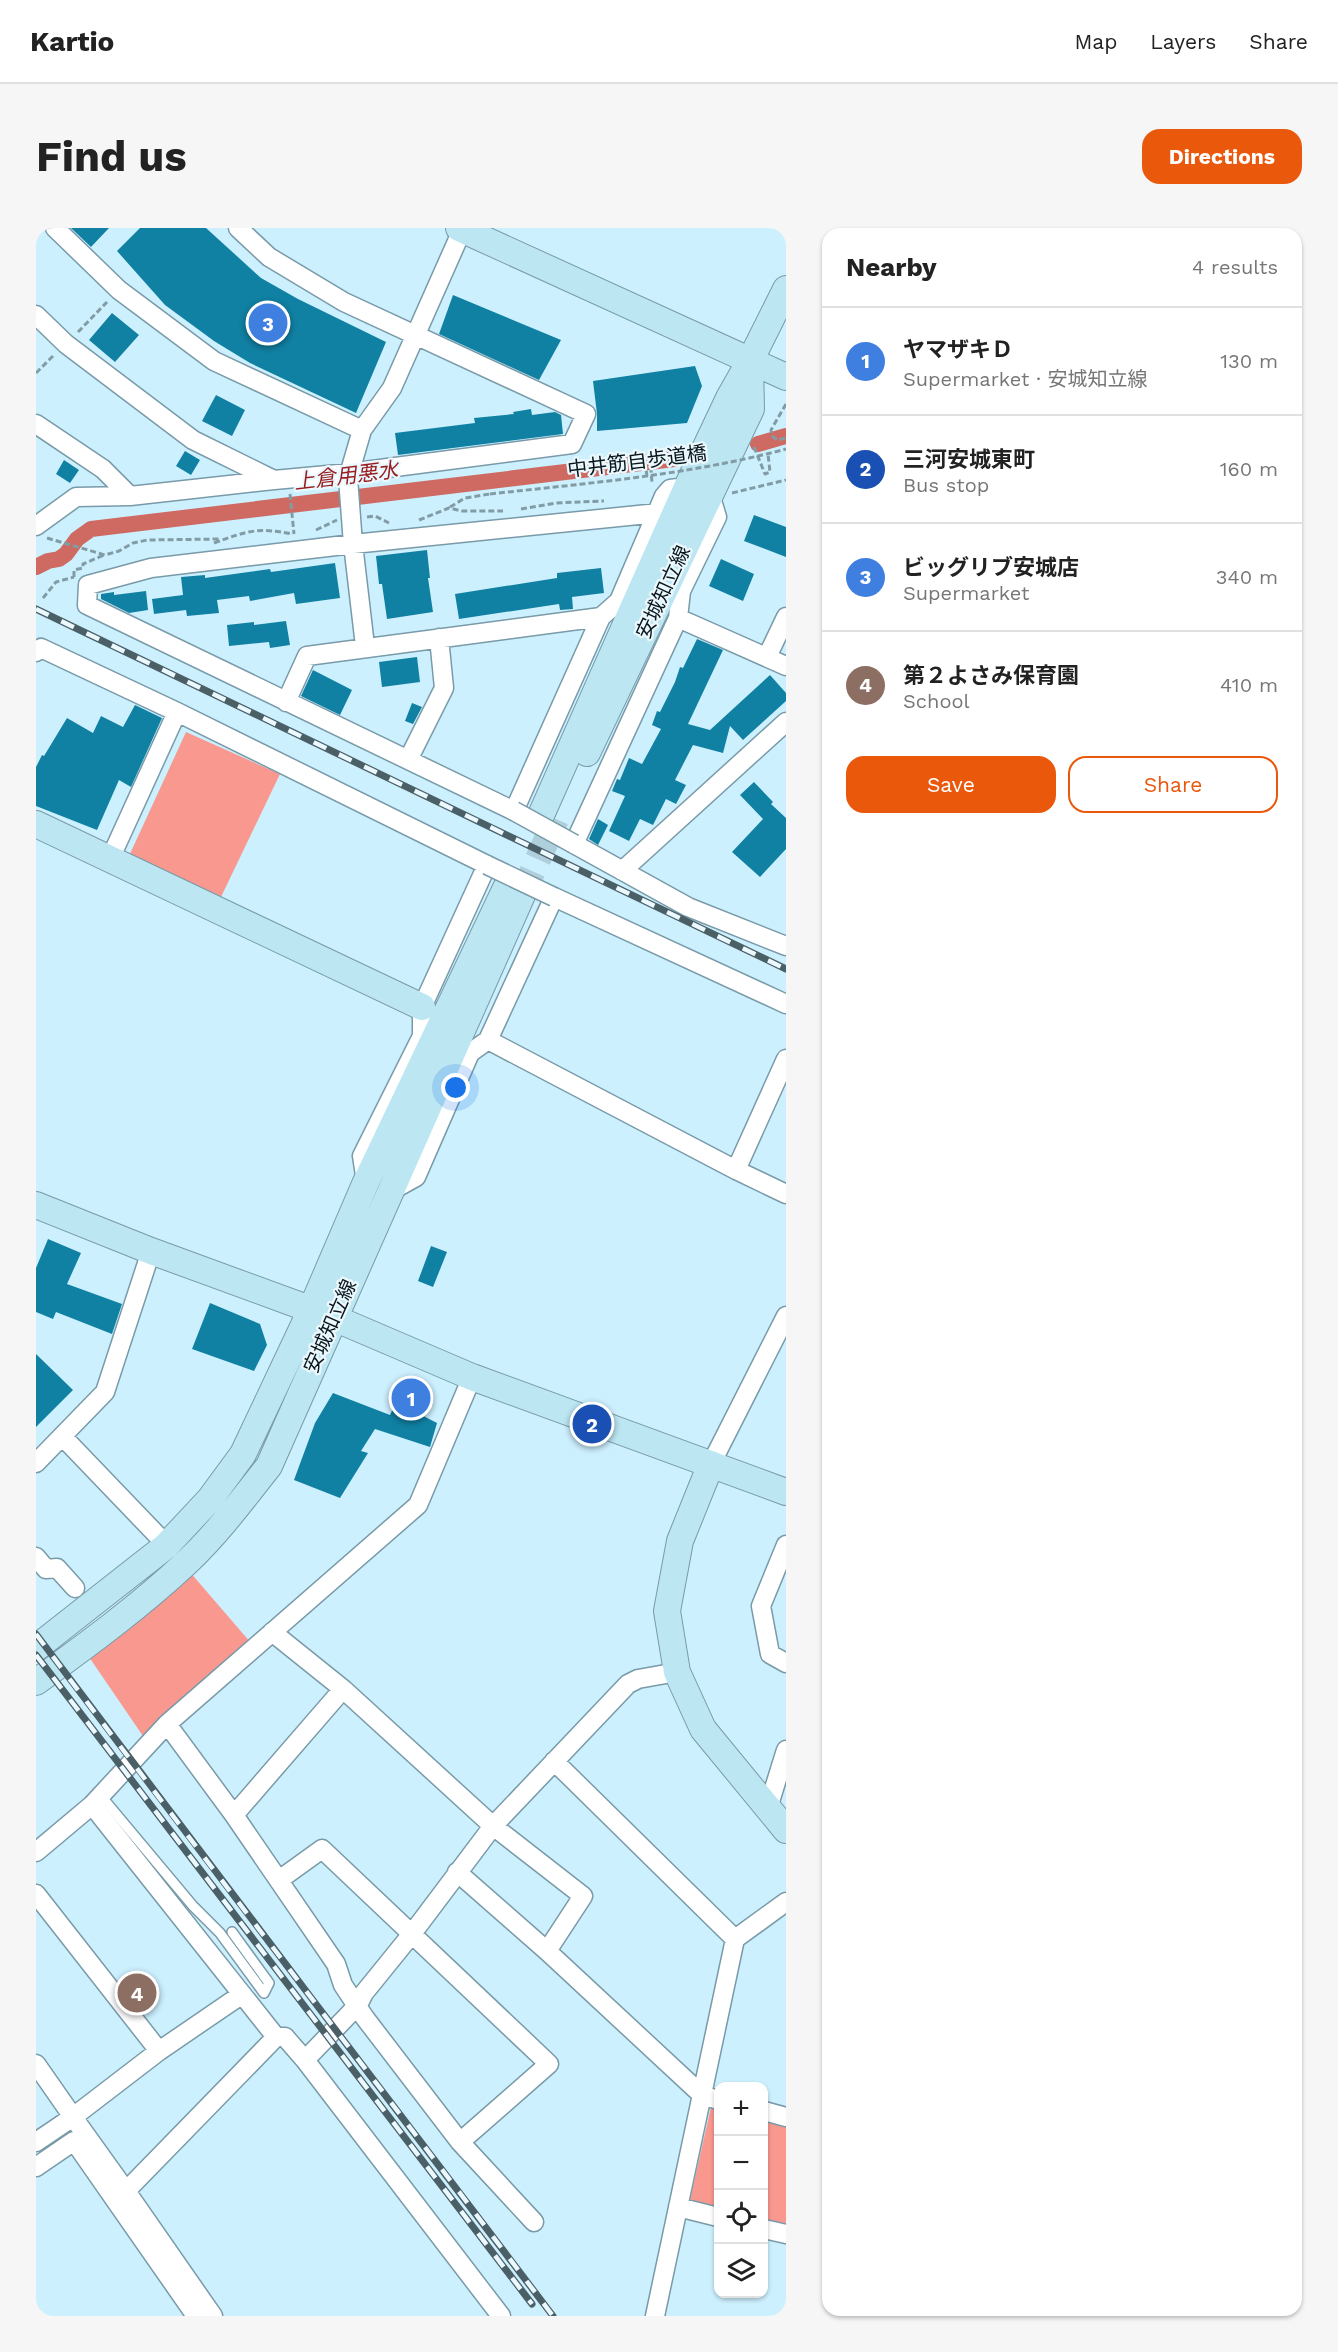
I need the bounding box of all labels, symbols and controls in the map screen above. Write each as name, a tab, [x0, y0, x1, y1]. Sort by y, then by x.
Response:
text: Kartio	[30, 25, 114, 58]
text: Map	[1074, 29, 1117, 54]
text: Layers	[1150, 29, 1216, 54]
text: Share	[1249, 29, 1308, 54]
button: Directions	[1142, 129, 1302, 184]
text: Find us	[36, 132, 187, 181]
text: Nearby	[846, 252, 937, 282]
text: 4 results	[1192, 255, 1278, 279]
pin: 3	[248, 300, 288, 346]
text: ヤマザキＤ	[903, 337, 1013, 362]
text: 1	[861, 349, 870, 373]
text: 130 m	[1220, 349, 1278, 373]
text: Supermarket · 安城知立線	[903, 367, 1148, 391]
street label: 中井筋自歩道橋	[566, 441, 708, 481]
text: 三河安城東町	[903, 447, 1035, 472]
water label: 上倉用悪水	[292, 456, 402, 494]
text: 2	[860, 457, 871, 481]
text: 160 m	[1220, 457, 1278, 481]
text: Bus stop	[903, 473, 989, 497]
street label: 安城知立線	[631, 542, 695, 642]
text: ビッグリブ安城店	[903, 555, 1079, 580]
text: 3	[860, 565, 871, 589]
text: 340 m	[1216, 565, 1278, 589]
text: Supermarket	[903, 581, 1029, 605]
text: 第２よさみ保育園	[903, 663, 1079, 688]
text: 4	[859, 673, 872, 697]
text: 410 m	[1220, 673, 1278, 697]
text: School	[903, 689, 970, 713]
button: Save	[846, 756, 1056, 813]
button: Share	[1068, 756, 1278, 813]
your location	[441, 1073, 470, 1102]
street label: 安城知立線	[299, 1275, 361, 1377]
pin: 1	[392, 1376, 430, 1420]
pin: 2	[572, 1402, 612, 1446]
pin: 4	[118, 1970, 156, 2016]
map controls	[714, 2082, 768, 2298]
button: +	[714, 2082, 768, 2136]
button: −	[714, 2136, 768, 2190]
button: locate	[714, 2190, 768, 2244]
button: layers	[714, 2244, 768, 2298]

